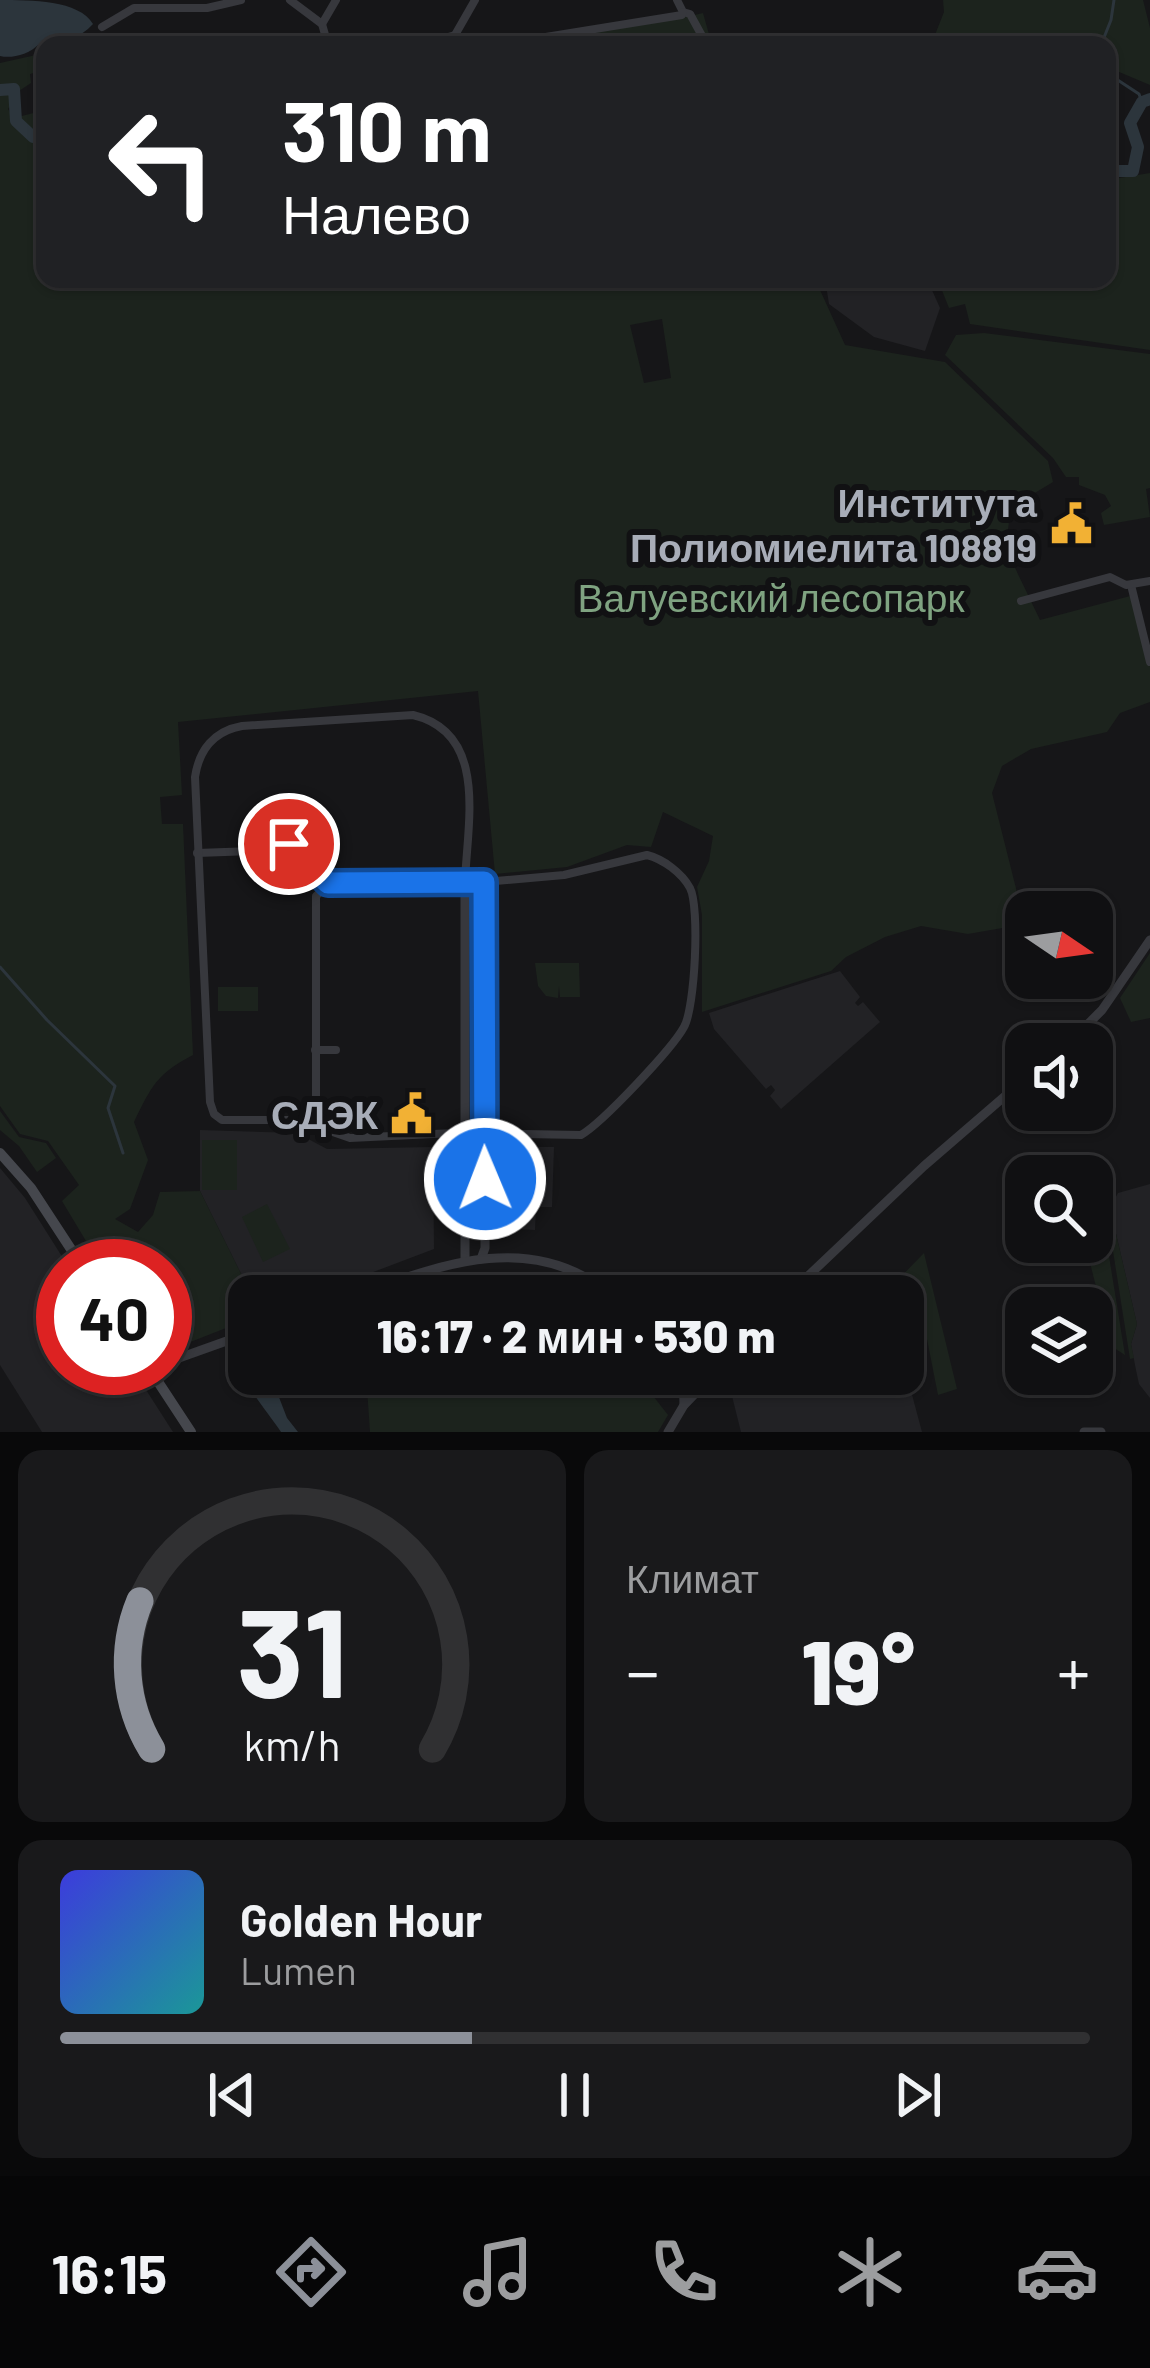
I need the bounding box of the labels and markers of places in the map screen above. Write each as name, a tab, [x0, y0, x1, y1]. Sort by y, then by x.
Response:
place label: Института Полиомиелита 108819	[630, 478, 1037, 570]
public building icon: Института Полиомиелита 108819	[1048, 500, 1094, 546]
pin	[238, 793, 340, 895]
place label: СДЭК	[271, 1090, 378, 1137]
public building icon: СДЭК	[389, 1090, 435, 1136]

